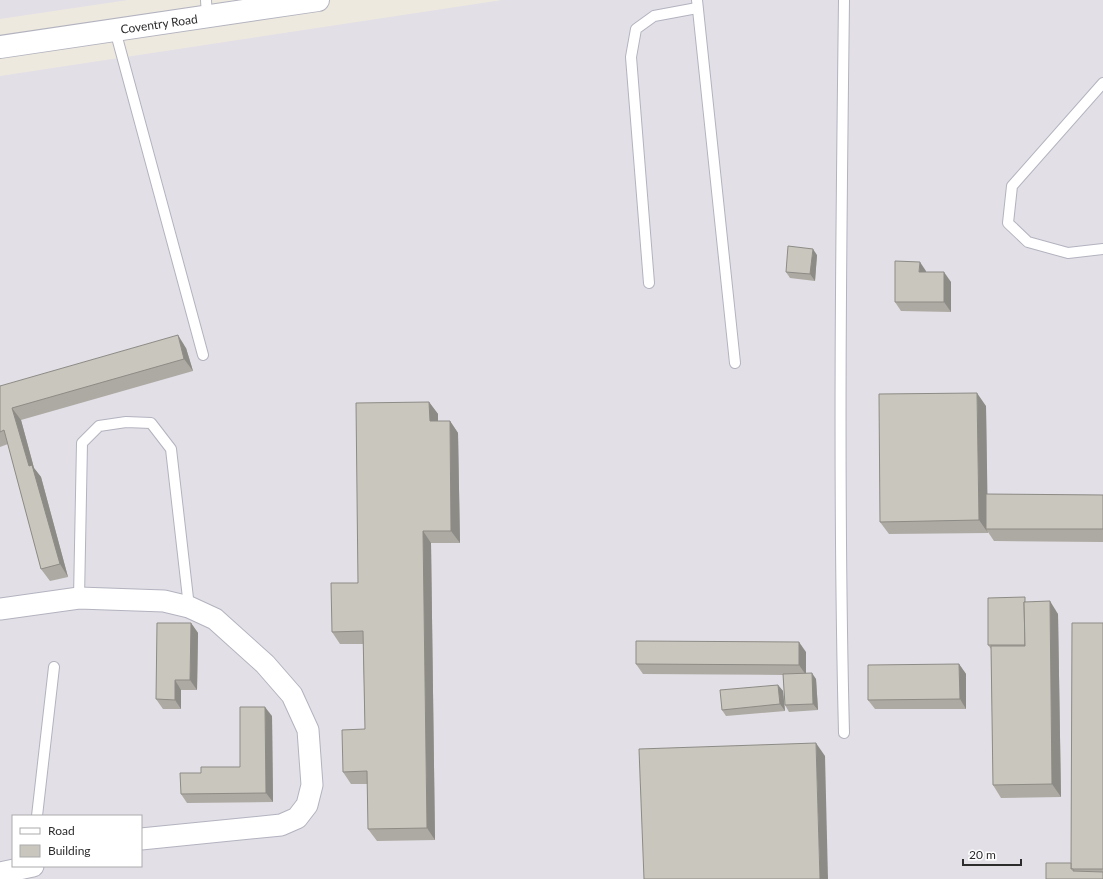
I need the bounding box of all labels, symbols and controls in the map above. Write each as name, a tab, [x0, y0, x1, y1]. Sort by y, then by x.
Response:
street label: Coventry Road	[119, 11, 199, 37]
legend	[12, 815, 142, 867]
text: Road	[48, 823, 75, 838]
scale bar	[963, 841, 1021, 867]
text: Building	[48, 843, 91, 858]
text: 20 m	[969, 847, 996, 862]

